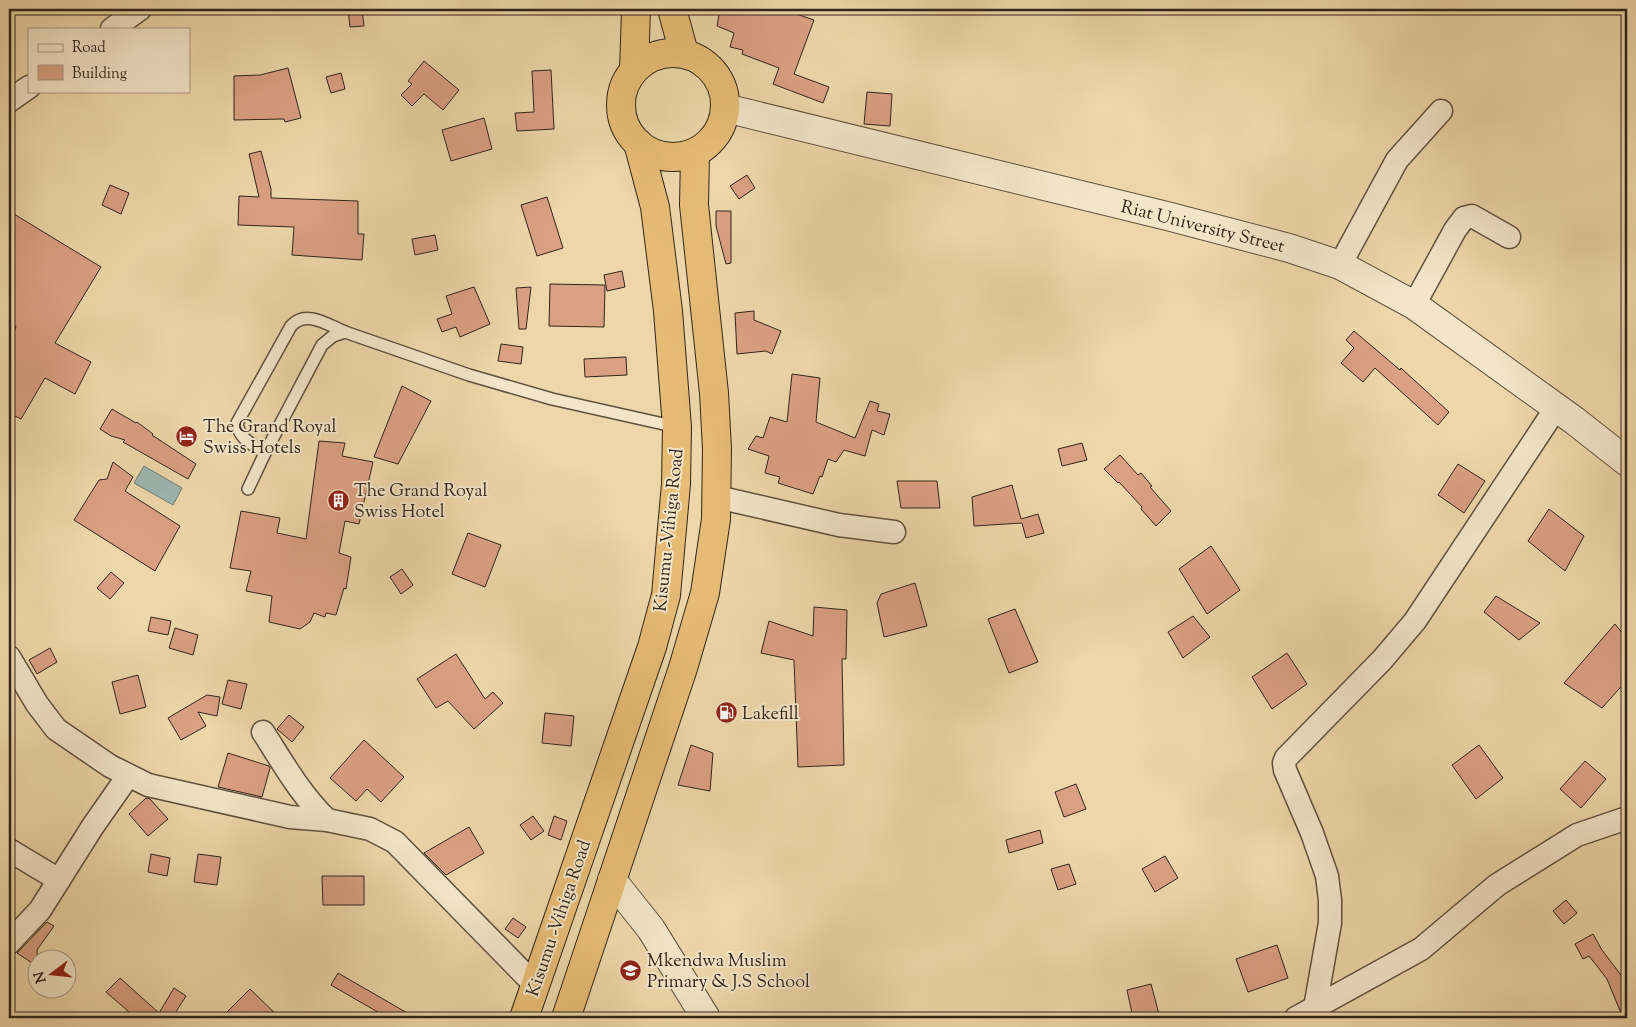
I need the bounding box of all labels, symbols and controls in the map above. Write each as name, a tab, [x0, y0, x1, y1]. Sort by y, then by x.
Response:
legend	[28, 28, 190, 92]
text: Road	[72, 38, 106, 59]
text: Building	[72, 64, 127, 85]
street label: Riat University Street	[1118, 195, 1287, 261]
place label: The Grand Royal Swiss Hotels	[203, 415, 337, 462]
hotel icon: The Grand Royal Swiss Hotels	[175, 424, 199, 448]
street label: Kisumu -Vihiga Road	[648, 447, 691, 613]
place label: The Grand Royal Swiss Hotel	[354, 479, 488, 526]
building icon: The Grand Royal Swiss Hotel	[326, 488, 350, 512]
fuel station icon: Lakefill	[714, 701, 738, 725]
place label: Lakefill	[742, 702, 799, 728]
street label: Kisumu -Vihiga Road	[521, 837, 599, 1000]
place label: Mkendwa Muslim Primary & J.S School	[647, 949, 810, 996]
north arrow	[28, 950, 78, 1000]
school or university icon: Mkendwa Muslim Primary & J.S School	[619, 958, 643, 982]
text: N	[30, 969, 53, 985]

